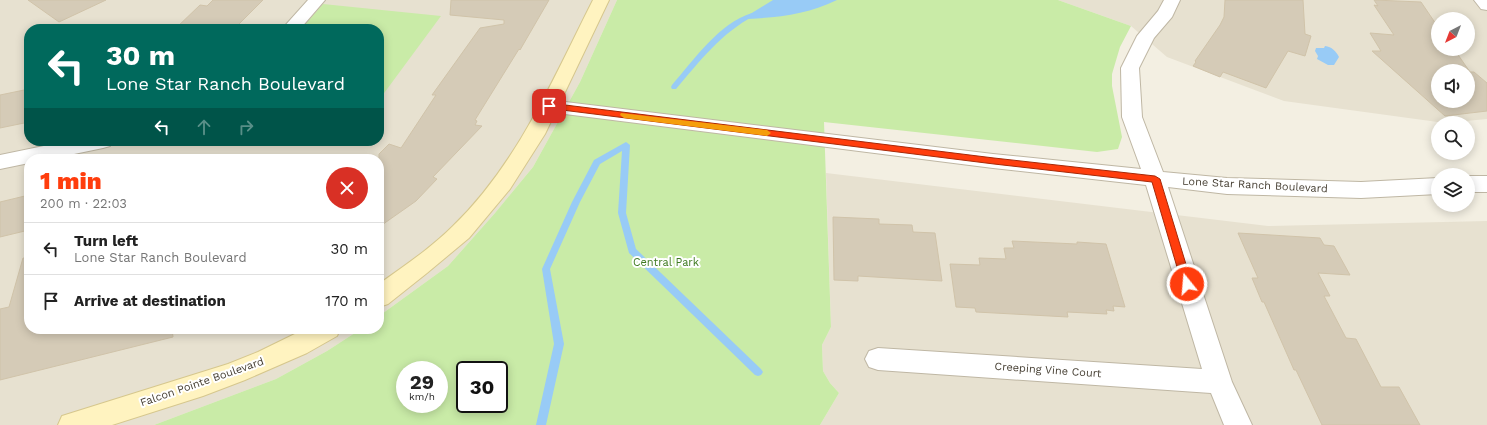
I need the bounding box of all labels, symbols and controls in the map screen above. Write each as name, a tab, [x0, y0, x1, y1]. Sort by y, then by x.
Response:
north arrow	[1431, 12, 1475, 56]
map controls	[1431, 12, 1475, 212]
text: 30 m	[106, 39, 175, 72]
icon: left	[40, 40, 92, 92]
button: sound	[1431, 64, 1475, 108]
text: Lone Star Ranch Boulevard	[106, 73, 345, 94]
pin	[532, 89, 566, 123]
icon: arrive	[538, 95, 560, 117]
icon: left	[151, 116, 173, 138]
icon: ahead	[193, 116, 215, 138]
icon: right	[235, 116, 257, 138]
button: search	[1431, 116, 1475, 160]
text: 1 min	[40, 167, 102, 195]
button: close	[326, 167, 368, 209]
button: layers	[1431, 168, 1475, 212]
street label: Lone Star Ranch Boulevard	[1182, 175, 1328, 195]
text: 200 m · 22:03	[40, 196, 127, 211]
text: Turn left	[74, 232, 138, 250]
icon: left	[40, 238, 62, 260]
text: 30 m	[331, 240, 368, 258]
text: Lone Star Ranch Boulevard	[74, 250, 247, 265]
park label: Central Park	[633, 256, 699, 269]
position arrow	[1166, 263, 1208, 305]
icon: arrive	[40, 290, 62, 312]
text: Arrive at destination	[74, 292, 226, 310]
text: 170 m	[325, 292, 368, 310]
street label: Falcon Pointe Boulevard	[139, 355, 265, 409]
street label: Creeping Vine Court	[994, 360, 1102, 380]
speed limit sign: 30	[456, 361, 508, 413]
text: 29	[410, 370, 434, 394]
text: km/h	[409, 391, 435, 402]

